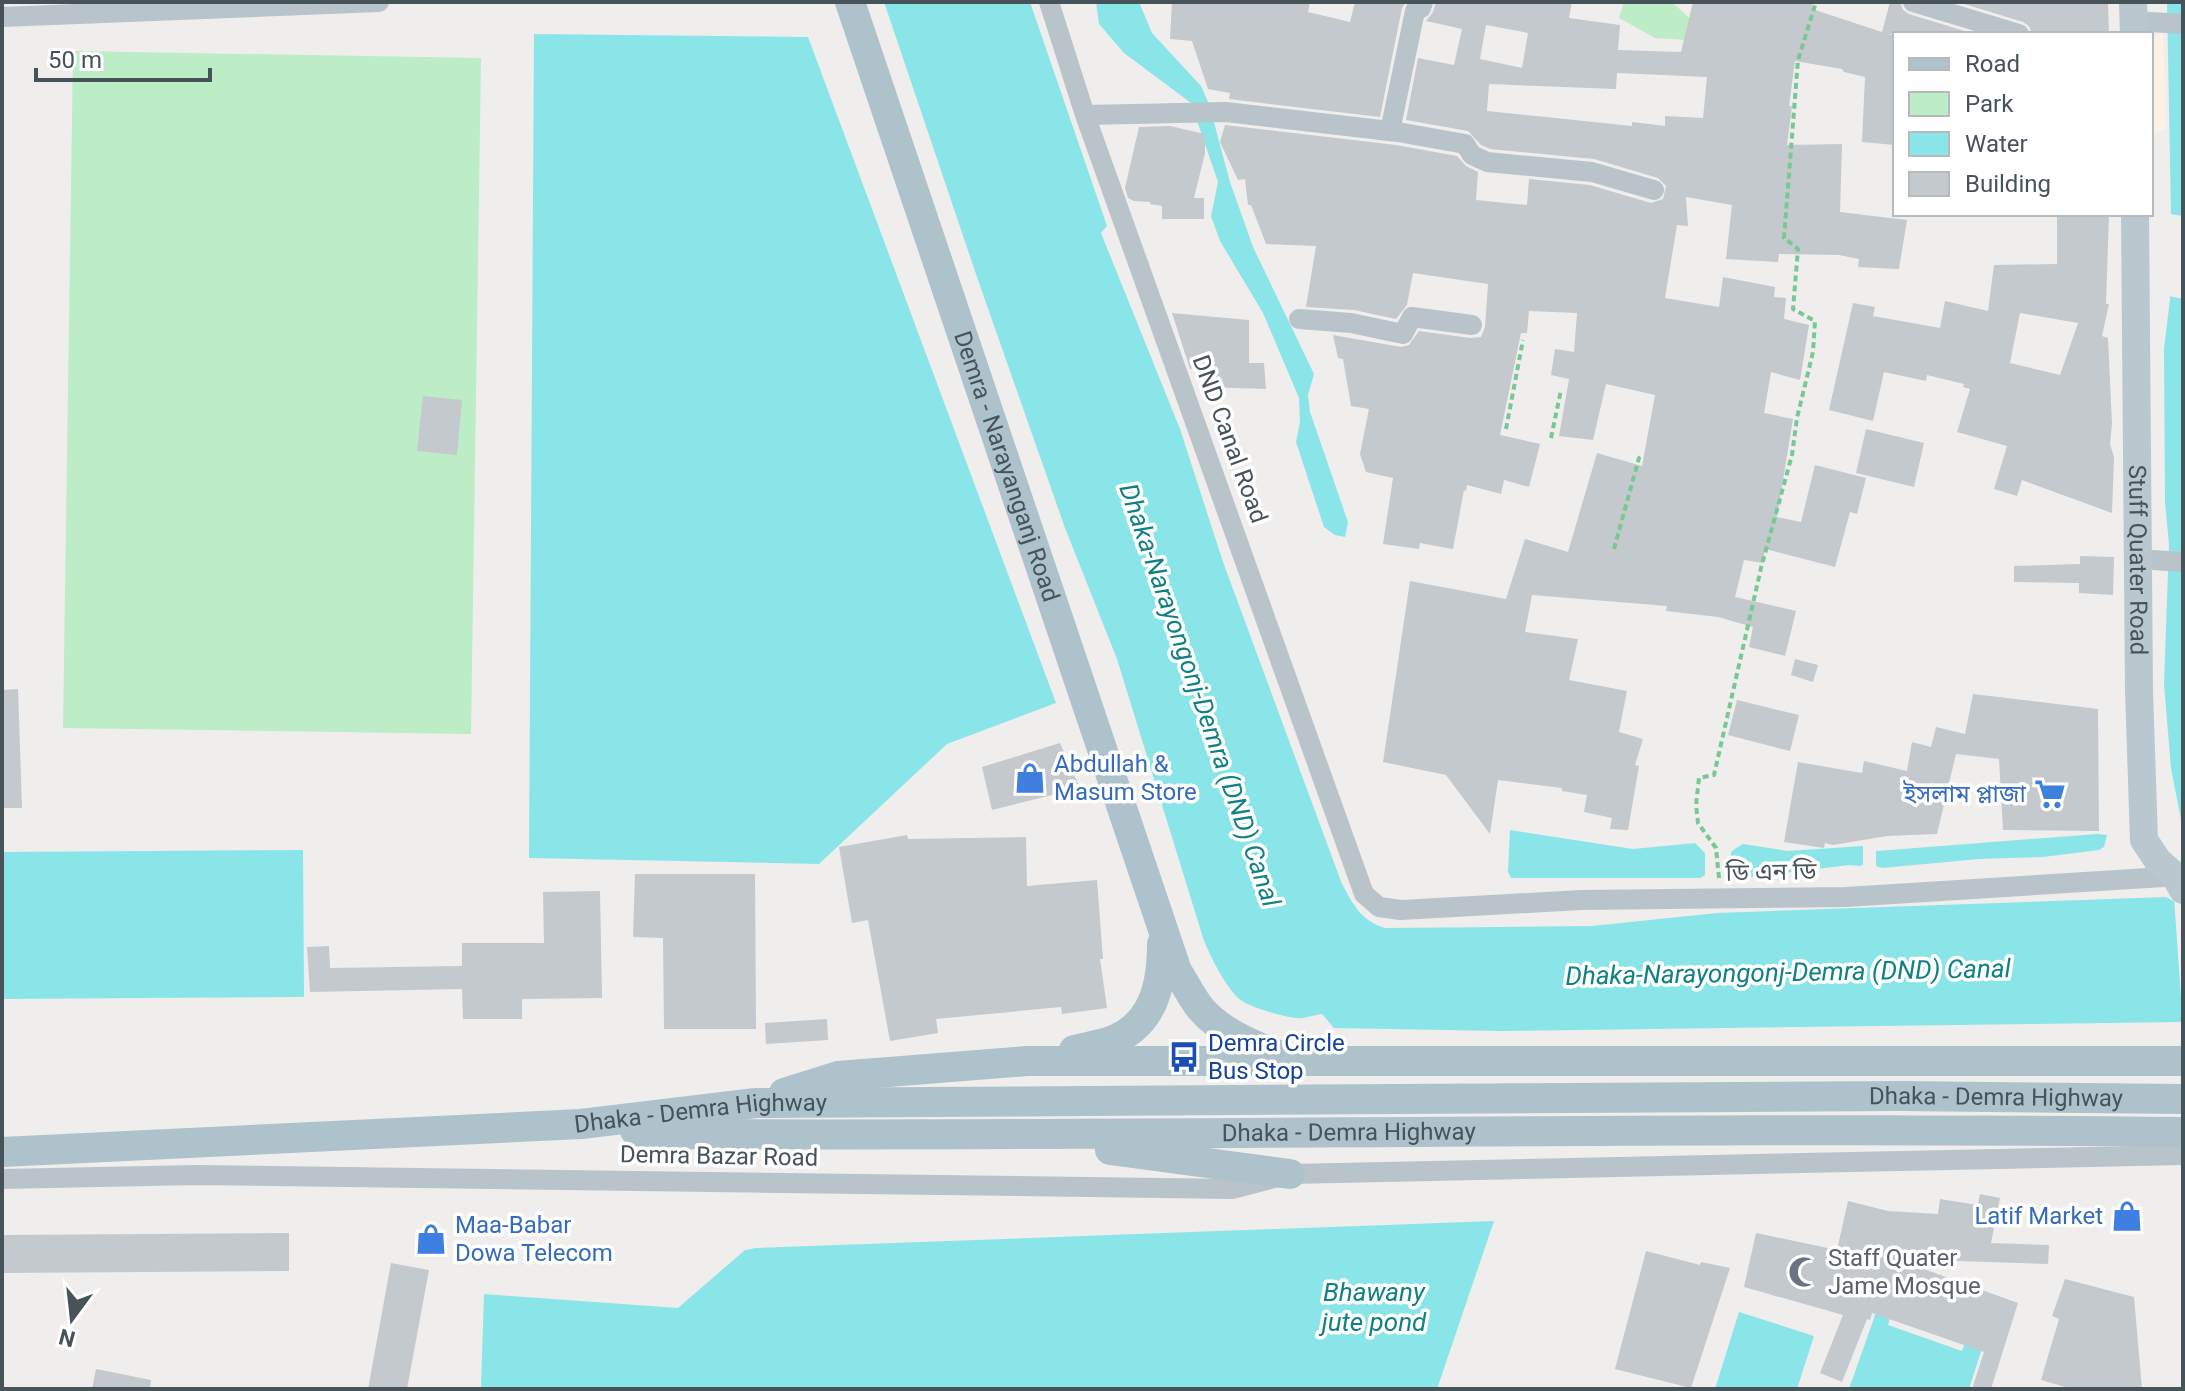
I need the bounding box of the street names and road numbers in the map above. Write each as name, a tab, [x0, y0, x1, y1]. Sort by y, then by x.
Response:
street label: Demra - Narayanganj Road	[948, 327, 1065, 605]
street label: DND Canal Road	[1187, 351, 1273, 527]
street label: Stuff Quater Road	[2123, 465, 2153, 655]
street label: ডি এন ডি	[1724, 857, 1818, 887]
street label: Dhaka - Demra Highway	[1869, 1082, 2124, 1112]
street label: Dhaka - Demra Highway	[573, 1089, 828, 1139]
street label: Dhaka - Demra Highway	[1222, 1118, 1477, 1147]
street label: Demra Bazar Road	[620, 1140, 818, 1172]

